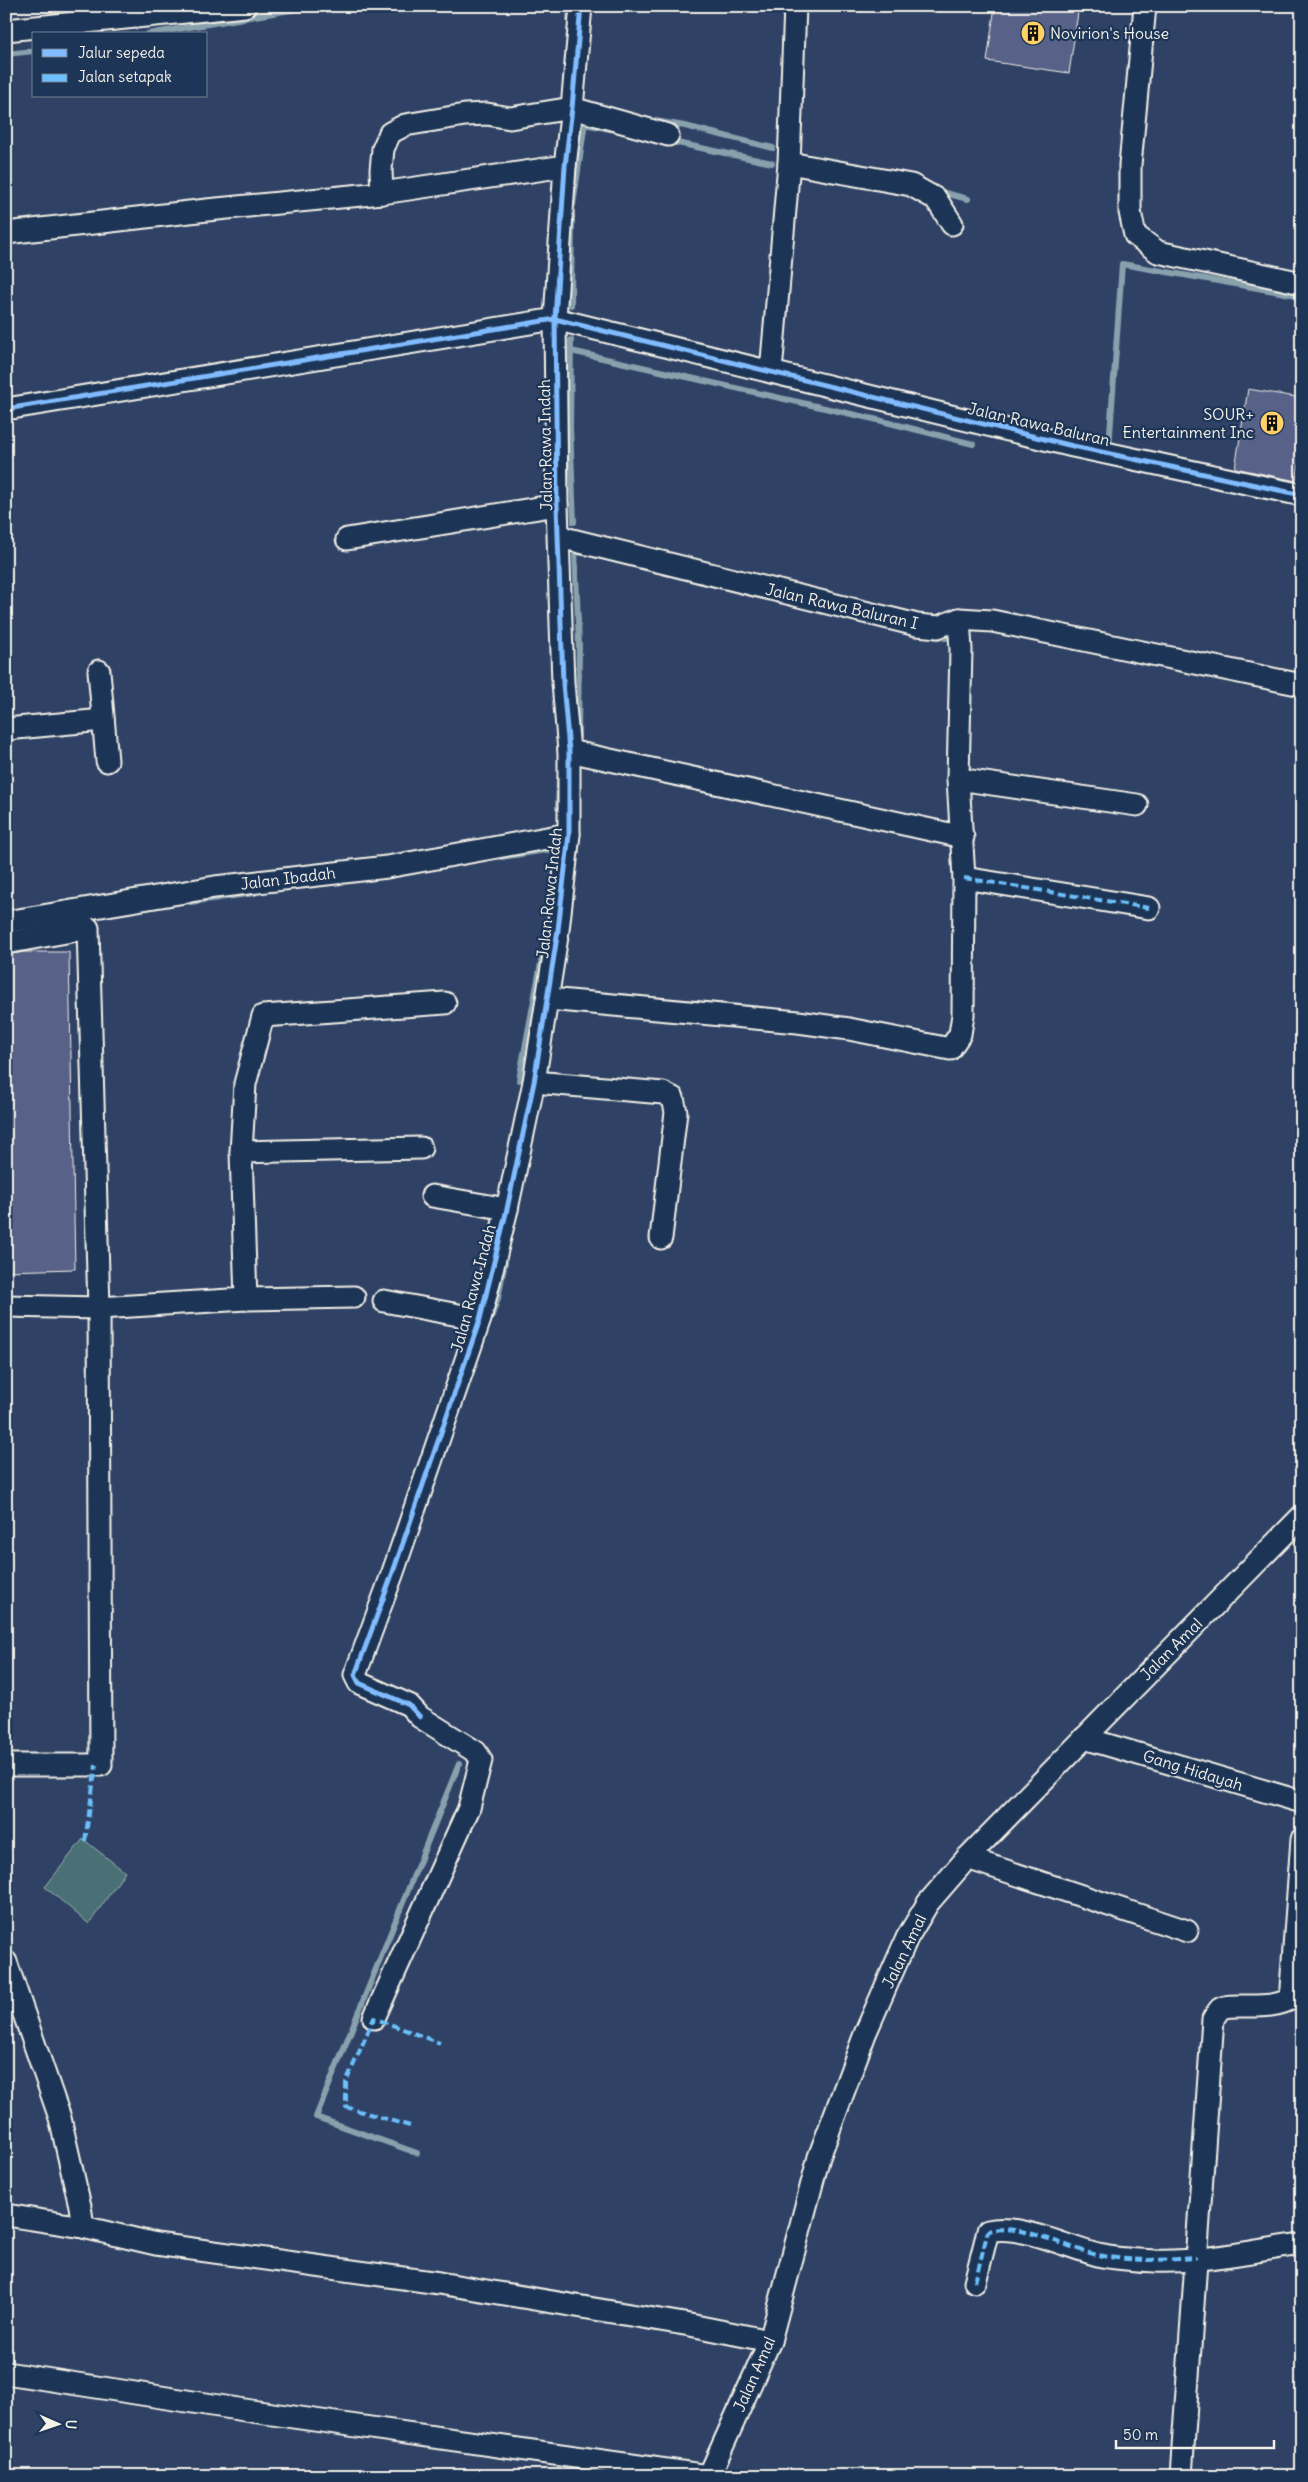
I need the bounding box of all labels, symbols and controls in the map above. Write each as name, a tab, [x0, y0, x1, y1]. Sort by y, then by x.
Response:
building icon: Novirion's House	[1020, 20, 1046, 46]
place label: Novirion's House	[1050, 23, 1169, 43]
legend	[32, 32, 208, 98]
text: Jalur sepeda	[78, 43, 165, 62]
text: Jalan setapak	[78, 67, 172, 86]
street label: Jalan Rawa Indah	[534, 379, 556, 511]
street label: Jalan Rawa Baluran	[966, 398, 1112, 450]
place label: SOUR+ Entertainment Inc	[1123, 404, 1254, 442]
building icon: SOUR+ Entertainment Inc	[1259, 410, 1285, 436]
street label: Jalan Rawa Baluran I	[764, 579, 920, 633]
street label: Jalan Rawa Indah	[532, 826, 566, 960]
street label: Jalan Ibadah	[239, 862, 337, 894]
street label: Jalan Rawa Indah	[446, 1222, 500, 1354]
street label: Jalan Amal	[1136, 1614, 1206, 1684]
street label: Gang Hidayah	[1140, 1745, 1246, 1795]
street label: Jalan Amal	[877, 1911, 931, 1991]
street label: Jalan Amal	[729, 2333, 779, 2415]
north arrow	[32, 2400, 82, 2450]
scale bar	[1116, 2417, 1273, 2449]
text: U	[62, 2419, 80, 2430]
text: 50 m	[1123, 2425, 1158, 2444]

